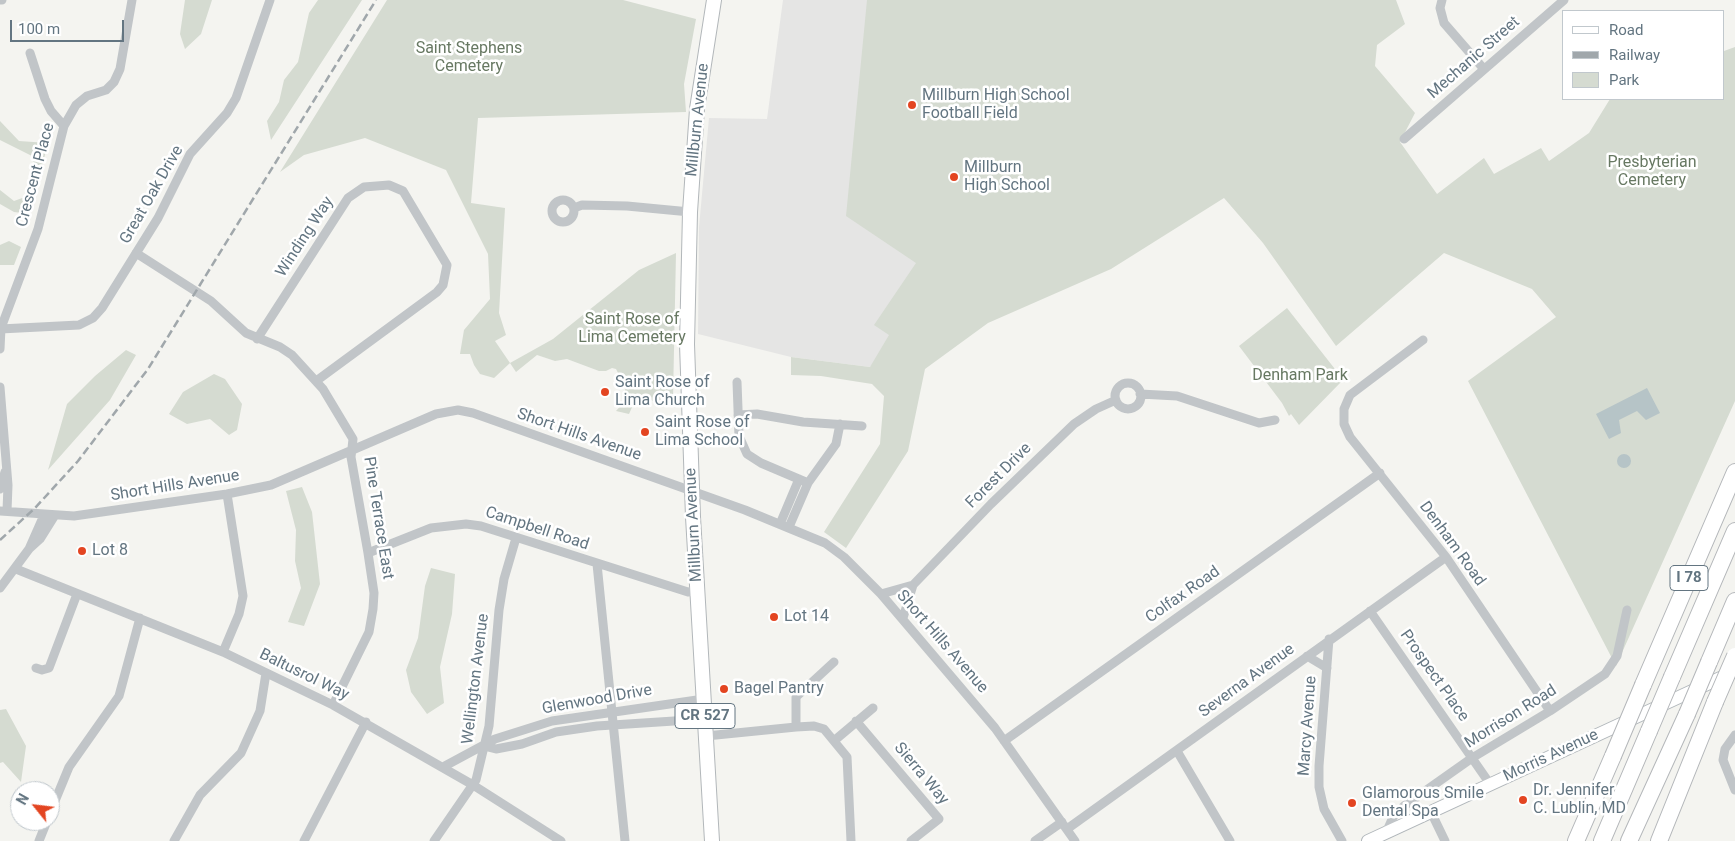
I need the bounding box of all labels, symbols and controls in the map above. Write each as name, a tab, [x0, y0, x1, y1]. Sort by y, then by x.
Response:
scale bar	[12, 10, 126, 42]
legend	[1562, 10, 1725, 100]
street label: Mechanic Street	[1424, 13, 1524, 103]
text: 100 m	[18, 20, 60, 38]
text: Road	[1609, 21, 1643, 39]
park label: Saint Stephens Cemetery	[416, 39, 522, 77]
text: Railway	[1609, 46, 1660, 64]
street label: Millburn Avenue	[682, 62, 714, 178]
text: Park	[1609, 71, 1639, 89]
place label: Millburn High School Football Field	[922, 86, 1070, 124]
marker: Millburn High School Football Field	[906, 99, 918, 111]
street label: Crescent Place	[13, 121, 59, 229]
street label: Great Oak Drive	[116, 142, 188, 248]
park label: Presbyterian Cemetery	[1607, 153, 1697, 191]
place label: Millburn High School	[964, 158, 1050, 196]
marker: Millburn High School	[948, 171, 960, 183]
street label: Winding Way	[272, 193, 338, 281]
park label: Saint Rose of Lima Cemetery	[578, 310, 686, 348]
park label: Denham Park	[1252, 366, 1348, 386]
place label: Saint Rose of Lima Church	[615, 373, 710, 411]
marker: Saint Rose of Lima Church	[599, 386, 611, 398]
street label: Short Hills Avenue	[514, 405, 644, 465]
place label: Saint Rose of Lima School	[655, 413, 750, 451]
marker: Saint Rose of Lima School	[639, 426, 651, 438]
street label: Forest Drive	[962, 439, 1036, 513]
street label: Pine Terrace East	[359, 455, 397, 581]
street label: Short Hills Avenue	[109, 466, 241, 506]
street label: Millburn Avenue	[681, 468, 707, 582]
street label: Denham Road	[1415, 498, 1489, 590]
street label: Campbell Road	[483, 503, 591, 555]
place label: Lot 8	[92, 541, 128, 561]
marker: Lot 8	[76, 545, 88, 557]
street label: Colfax Road	[1142, 562, 1224, 628]
road number: I 78	[1670, 566, 1708, 590]
street label: Short Hills Avenue	[892, 587, 992, 697]
place label: Lot 14	[784, 607, 829, 627]
marker: Lot 14	[768, 611, 780, 623]
street label: Wellington Avenue	[458, 613, 494, 745]
street label: Prospect Place	[1395, 627, 1473, 725]
street label: Severna Avenue	[1196, 640, 1298, 722]
street label: Baltusrol Way	[256, 645, 352, 705]
street label: Marcy Avenue	[1295, 675, 1321, 777]
place label: Bagel Pantry	[734, 679, 824, 699]
street label: Glenwood Drive	[541, 681, 653, 719]
street label: Morrison Road	[1462, 681, 1560, 753]
marker: Bagel Pantry	[718, 683, 730, 695]
road number: CR 527	[675, 704, 735, 728]
street label: Morris Avenue	[1501, 726, 1601, 786]
street label: Sierra Way	[889, 739, 953, 809]
north arrow	[10, 781, 60, 831]
place label: Dr. Jennifer C. Lublin, MD	[1533, 781, 1626, 819]
place label: Glamorous Smile Dental Spa	[1362, 784, 1484, 822]
text: N	[13, 791, 32, 807]
marker: Dr. Jennifer C. Lublin, MD	[1517, 794, 1529, 806]
marker: Glamorous Smile Dental Spa	[1346, 797, 1358, 809]

